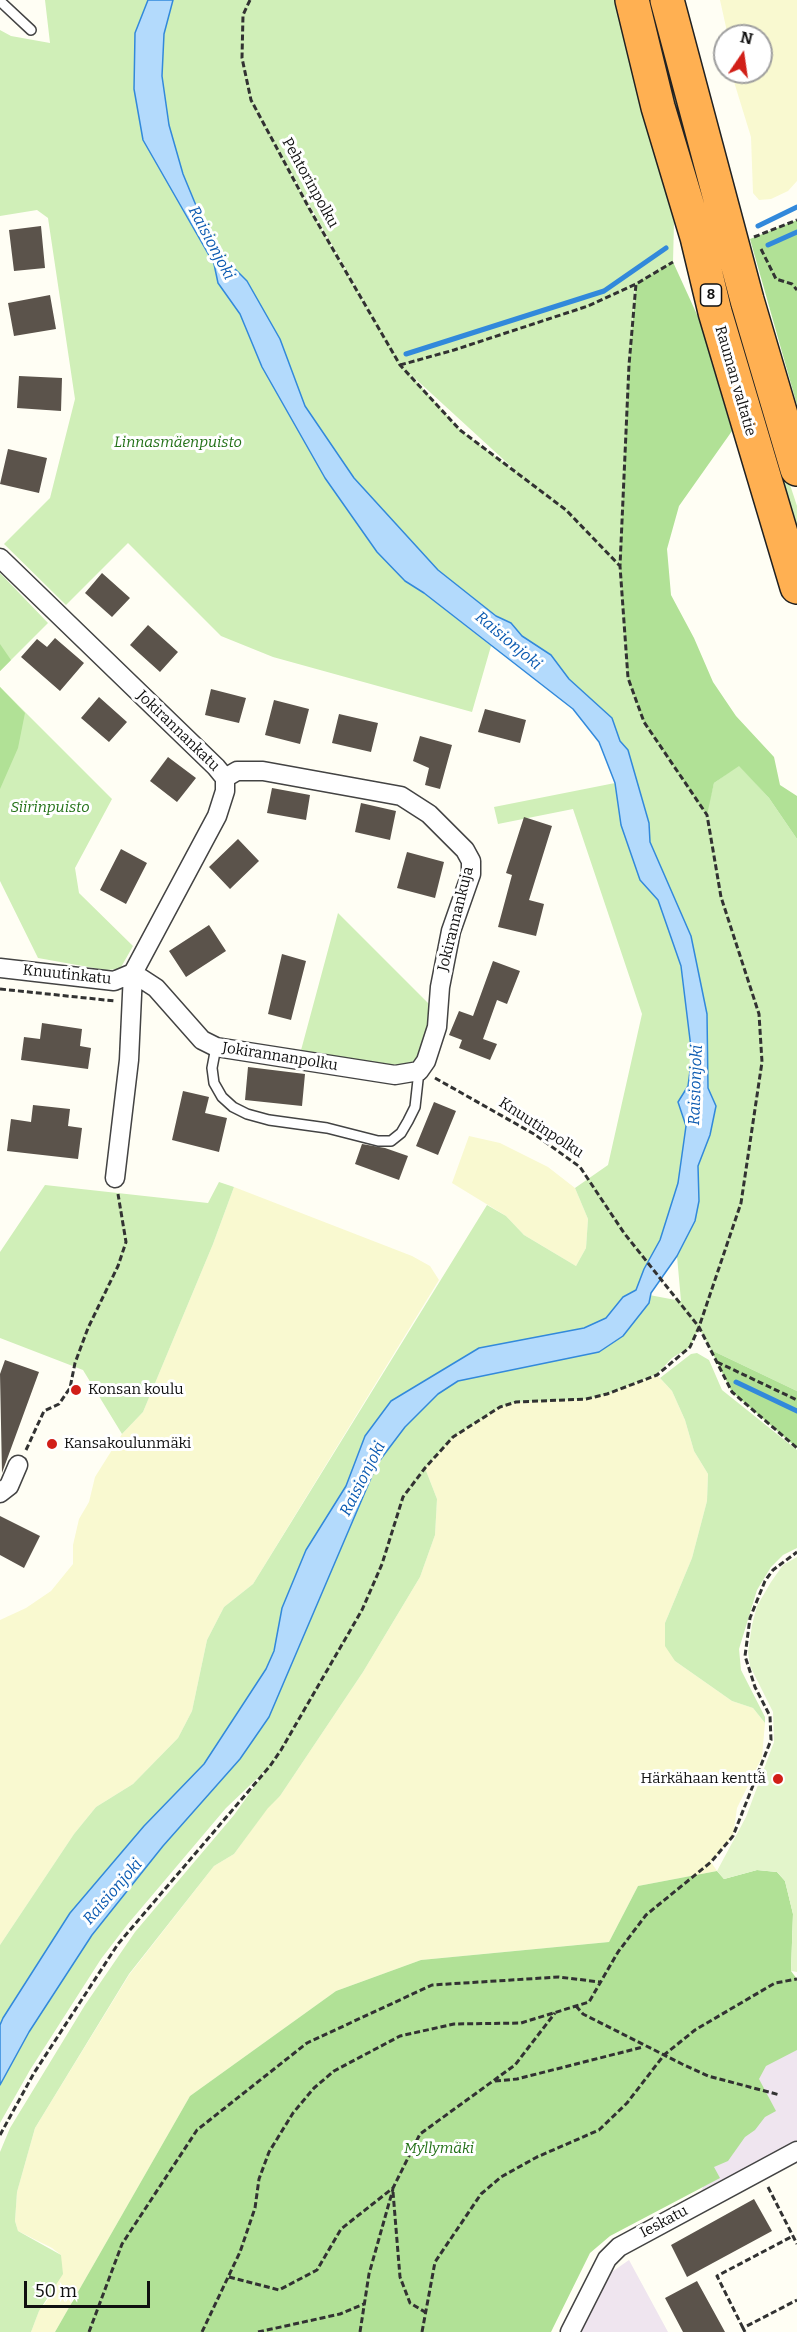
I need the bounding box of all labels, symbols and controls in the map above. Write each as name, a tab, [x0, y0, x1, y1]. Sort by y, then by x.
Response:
north arrow	[713, 24, 773, 84]
text: N	[739, 27, 755, 49]
street label: Pehtorinpolku	[278, 135, 342, 231]
water label: Raisionjoki	[184, 203, 238, 283]
road number: 8	[700, 284, 722, 306]
street label: Rauman valtatie	[711, 324, 759, 438]
park label: Linnasmäenpuisto	[114, 434, 242, 452]
water label: Raisionjoki	[471, 608, 545, 674]
street label: Jokirannankatu	[133, 687, 223, 775]
park label: Siirinpuisto	[11, 799, 89, 817]
street label: Jokirannankuja	[434, 865, 478, 973]
street label: Knuutinkatu	[22, 961, 112, 989]
street label: Jokirannanpolku	[221, 1039, 339, 1075]
water label: Raisionjoki	[685, 1044, 707, 1126]
street label: Knuutinpolku	[495, 1094, 587, 1162]
place label: Konsan koulu	[88, 1381, 183, 1399]
marker: Konsan koulu	[69, 1383, 83, 1397]
place label: Kansakoulunmäki	[64, 1435, 191, 1453]
marker: Kansakoulunmäki	[45, 1437, 59, 1451]
water label: Raisionjoki	[336, 1439, 390, 1519]
place label: Härkähaan kenttä	[641, 1770, 766, 1788]
marker: Härkähaan kenttä	[771, 1772, 785, 1786]
water label: Raisionjoki	[79, 1855, 147, 1929]
park label: Myllymäki	[404, 2140, 474, 2158]
street label: Ieskatu	[637, 2202, 691, 2242]
scale bar	[27, 2269, 153, 2307]
text: 50 m	[35, 2280, 77, 2302]

